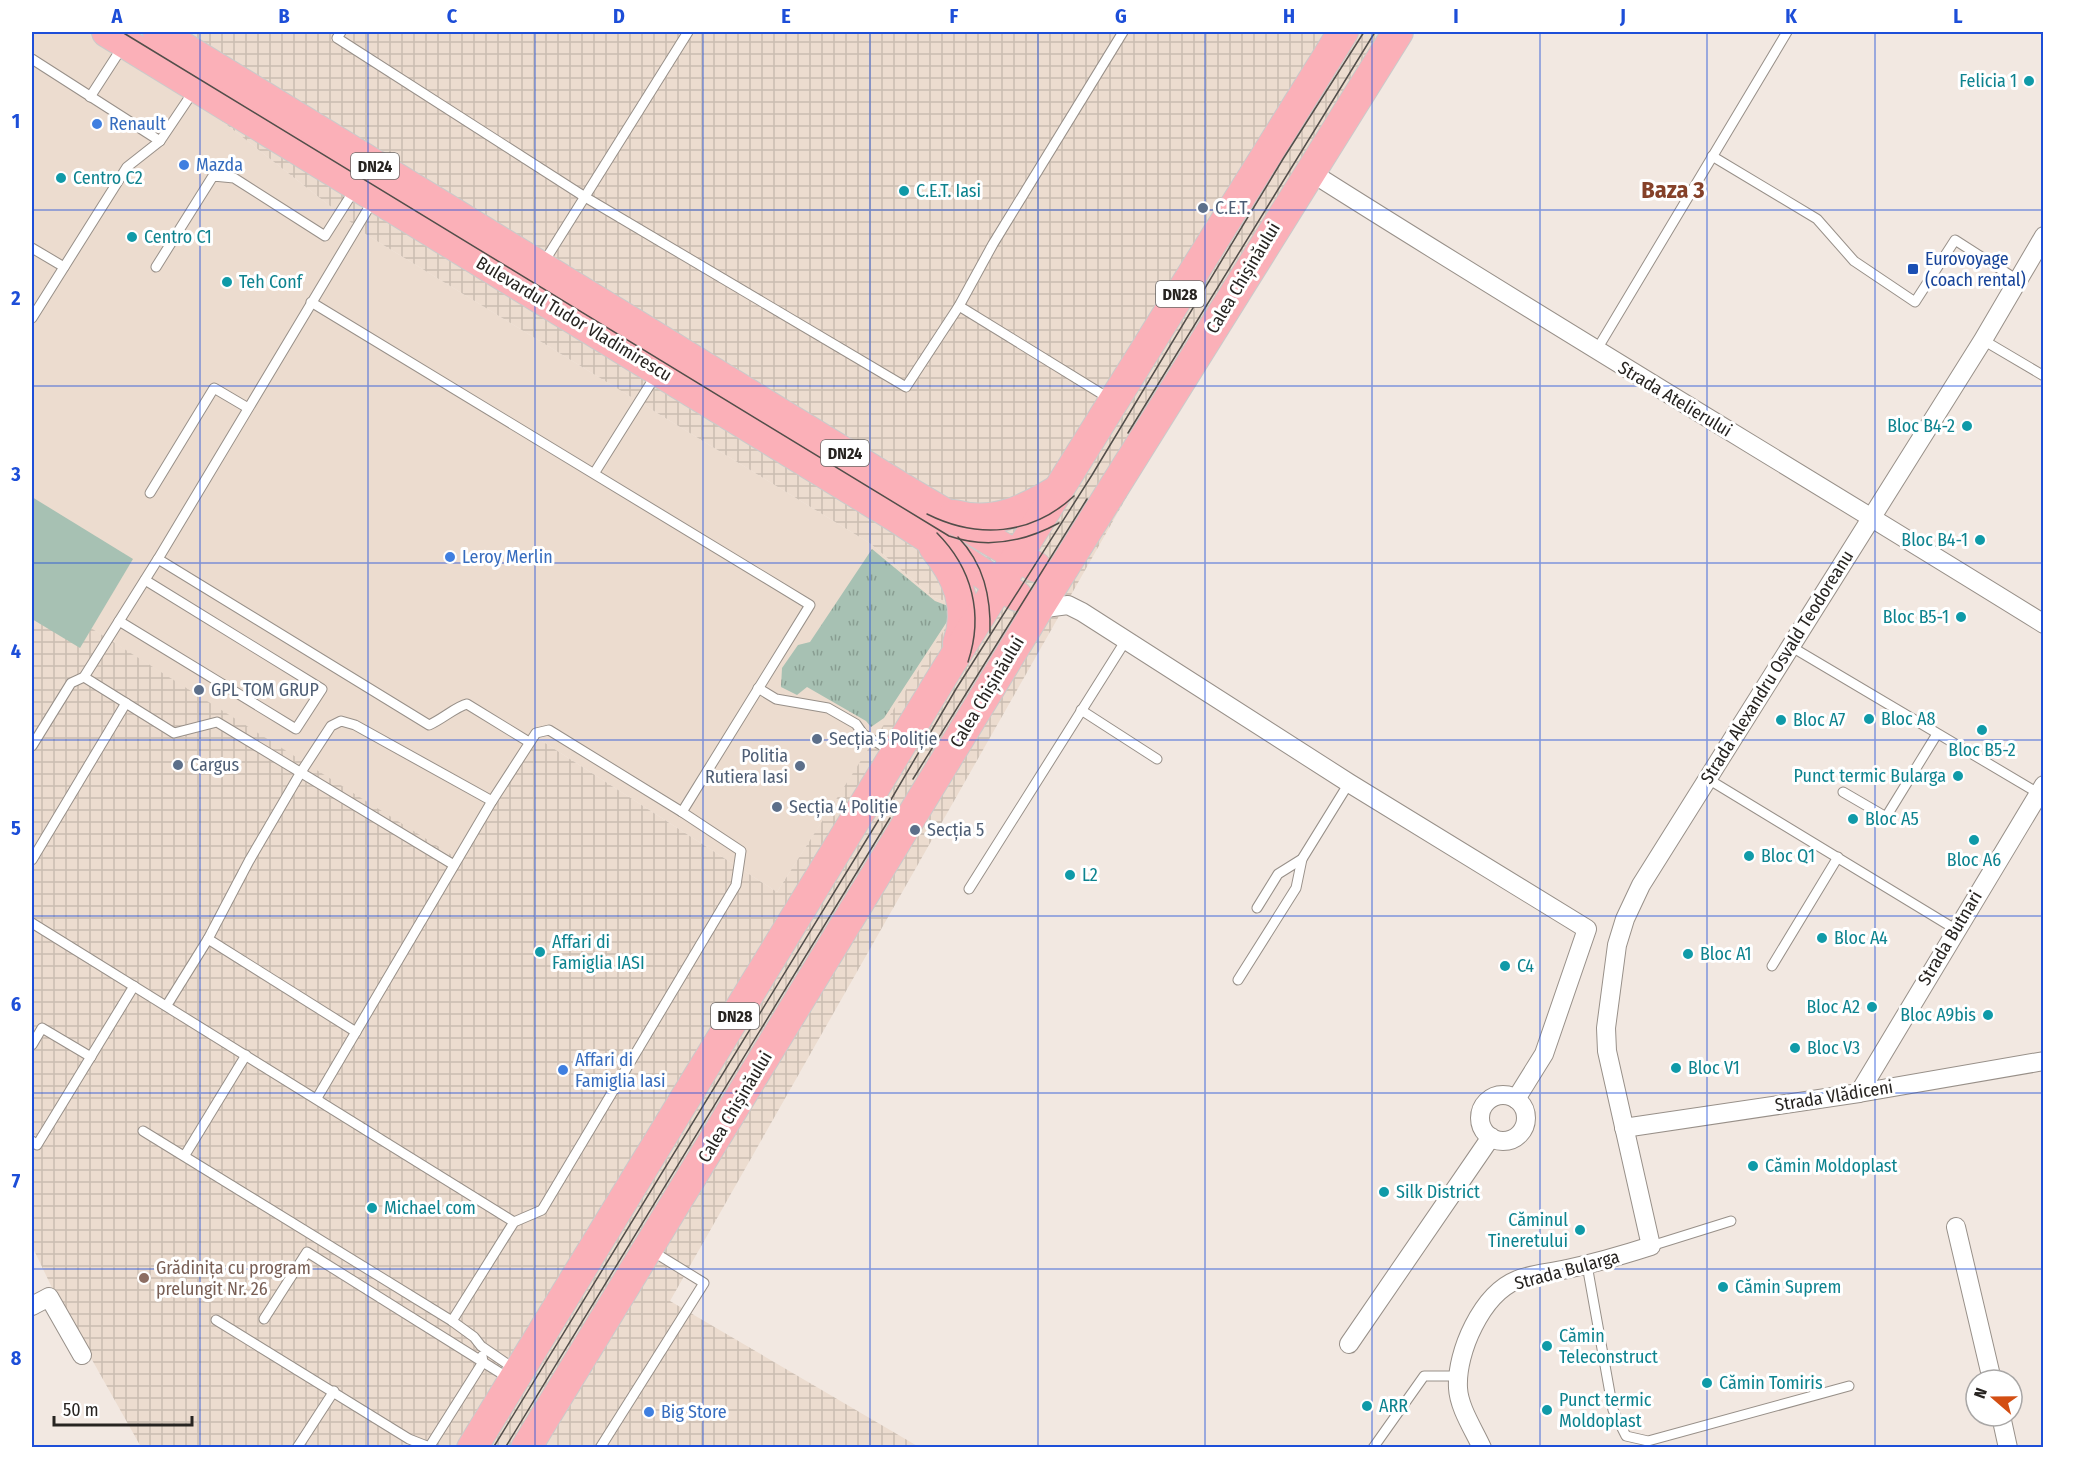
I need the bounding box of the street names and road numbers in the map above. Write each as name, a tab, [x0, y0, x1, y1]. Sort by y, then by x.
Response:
road number: DN24	[351, 153, 399, 179]
street label: Calea Chișinăului	[1201, 218, 1285, 338]
street label: Bulevardul Tudor Vladimirescu	[472, 252, 676, 386]
road number: DN28	[1156, 281, 1204, 307]
street label: Strada Atelierului	[1614, 356, 1736, 442]
road number: DN24	[821, 440, 869, 466]
street label: Strada Alexandru Osvald Teodoreanu	[1696, 546, 1858, 788]
street label: Calea Chișinăului	[945, 632, 1029, 752]
street label: Strada Butnari	[1913, 887, 1987, 989]
road number: DN28	[711, 1003, 759, 1029]
street label: Calea Chișinăului	[693, 1047, 777, 1167]
street label: Strada Vlădiceni	[1773, 1076, 1895, 1116]
street label: Strada Bularga	[1512, 1245, 1622, 1295]

